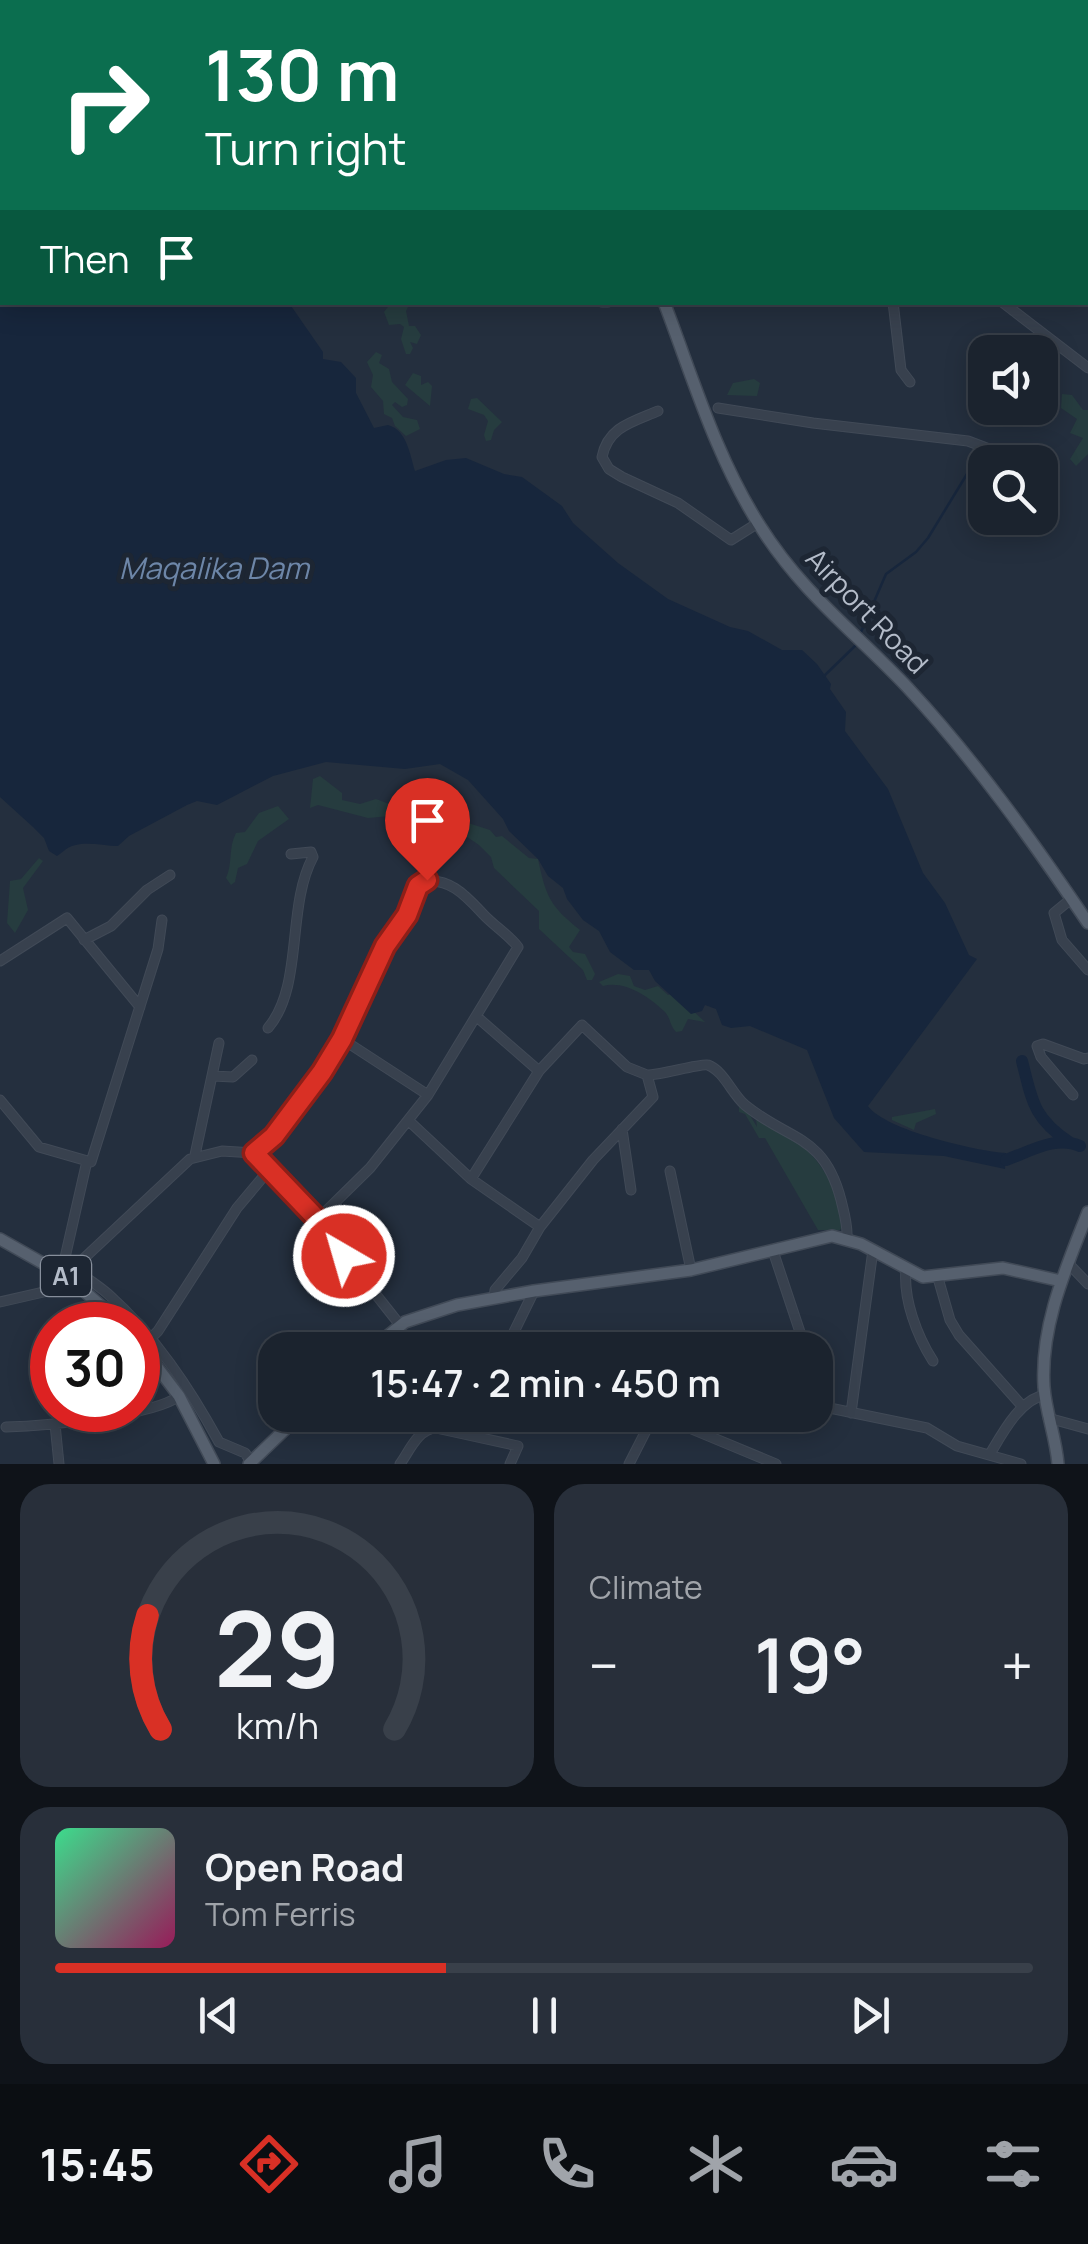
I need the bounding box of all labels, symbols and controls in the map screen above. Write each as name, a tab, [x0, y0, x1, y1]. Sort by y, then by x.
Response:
text: 130 m	[205, 26, 399, 122]
icon: right	[40, 40, 170, 170]
text: Turn right	[205, 117, 406, 179]
icon: arrive	[149, 230, 204, 285]
text: Then	[40, 232, 129, 284]
map controls	[968, 335, 1058, 535]
button: sound	[968, 335, 1058, 425]
button: search	[968, 445, 1058, 535]
street label: Airport Road	[798, 539, 937, 681]
water label: Maqalika Dam	[119, 547, 312, 588]
pin	[385, 778, 470, 881]
icon: arrive	[400, 793, 455, 848]
position arrow	[292, 1204, 396, 1308]
road number: A1	[41, 1256, 91, 1296]
speed limit sign: 30	[30, 1302, 160, 1432]
text: 15:47 · 2 min · 450 m	[370, 1356, 721, 1408]
text: Climate	[589, 1565, 703, 1609]
text: 29	[214, 1576, 340, 1718]
text: 19°	[754, 1613, 866, 1716]
text: −	[589, 1627, 619, 1703]
text: +	[1001, 1627, 1033, 1703]
text: km/h	[235, 1701, 319, 1750]
text: Open Road	[205, 1840, 404, 1892]
text: Tom Ferris	[205, 1892, 356, 1936]
icon: previous	[191, 1988, 246, 2043]
icon: pause	[517, 1988, 572, 2043]
icon: next	[843, 1988, 898, 2043]
icon: directions	[234, 2129, 304, 2199]
icon: music	[383, 2129, 453, 2199]
icon: phone	[532, 2129, 602, 2199]
icon: climate	[681, 2129, 751, 2199]
icon: car	[829, 2129, 899, 2199]
icon: filters	[978, 2129, 1048, 2199]
text: 15:45	[39, 2133, 155, 2195]

